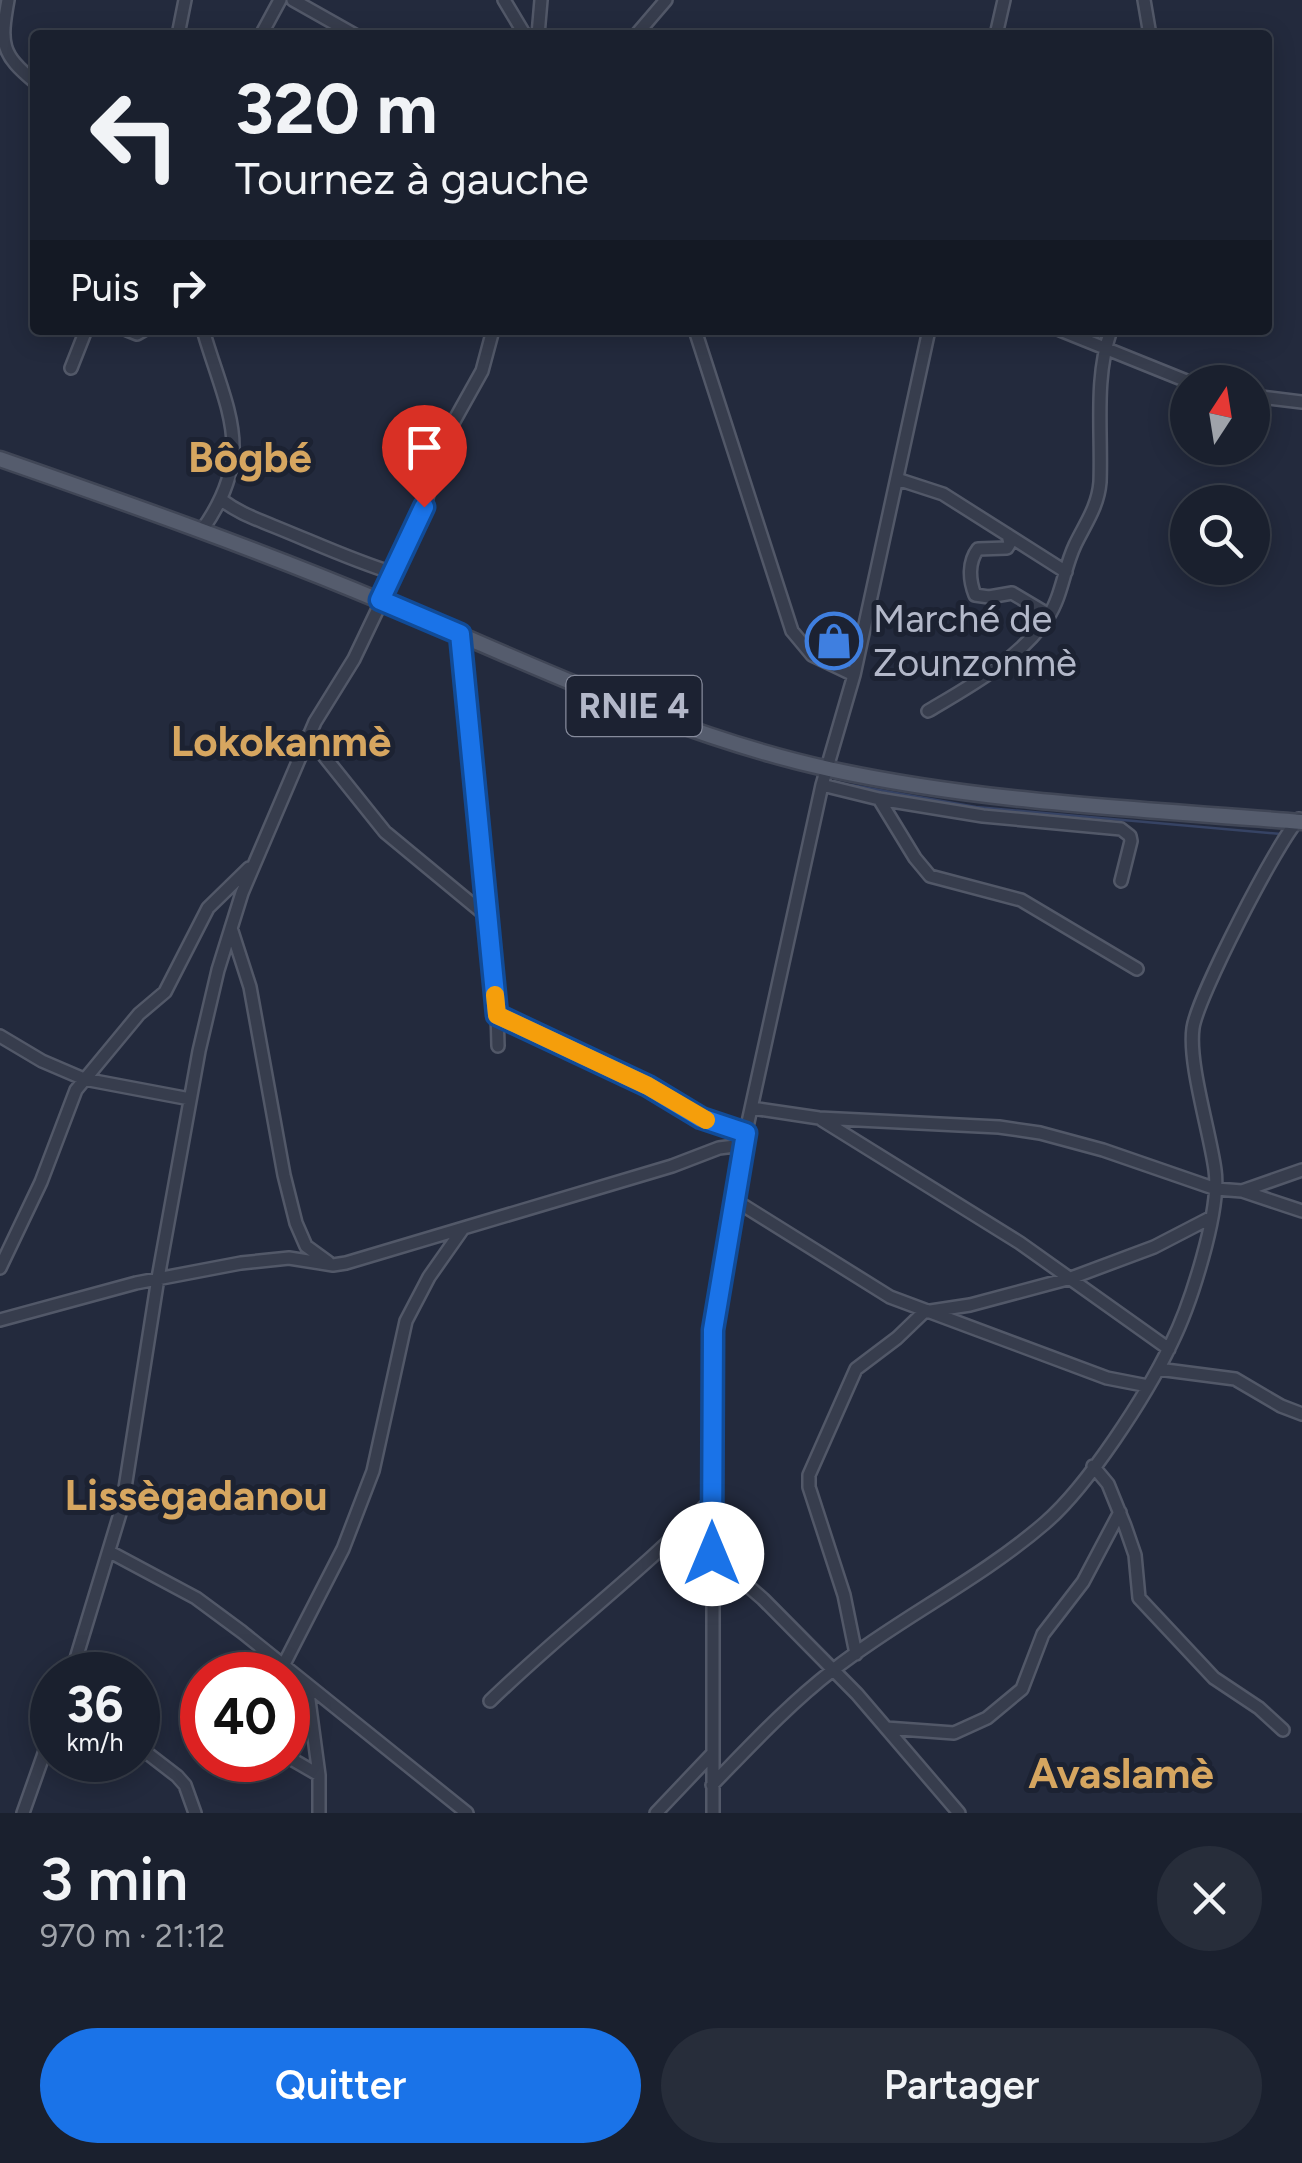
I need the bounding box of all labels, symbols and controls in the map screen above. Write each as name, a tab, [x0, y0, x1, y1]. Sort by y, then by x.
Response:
text: 320 m	[235, 66, 438, 151]
icon: left	[70, 70, 200, 200]
text: Tournez à gauche	[235, 151, 589, 205]
icon: right	[160, 260, 215, 315]
text: Puis	[70, 265, 140, 311]
north arrow	[1170, 365, 1270, 465]
map controls	[1170, 365, 1270, 585]
pin	[382, 405, 467, 508]
icon: arrive	[397, 420, 452, 475]
district label: Bôgbé	[188, 432, 312, 483]
button: search	[1170, 485, 1270, 585]
place label: Marché de Zounzonmè	[873, 596, 1077, 686]
shop icon: Marché de Zounzonmè	[804, 611, 864, 671]
road number: RNIE 4	[566, 676, 702, 736]
district label: Lokokanmè	[171, 716, 391, 767]
district label: Lissègadanou	[64, 1470, 328, 1521]
position arrow	[660, 1502, 764, 1606]
speed limit sign: 40	[180, 1652, 310, 1782]
text: 36	[67, 1674, 123, 1735]
text: km/h	[66, 1727, 124, 1757]
district label: Avaslamè	[1028, 1748, 1214, 1799]
text: 3 min	[40, 1843, 188, 1915]
button: close	[1157, 1846, 1262, 1951]
text: 970 m · 21:12	[40, 1917, 225, 1955]
button: Quitter	[40, 2028, 641, 2143]
button: Partager	[661, 2028, 1262, 2143]

